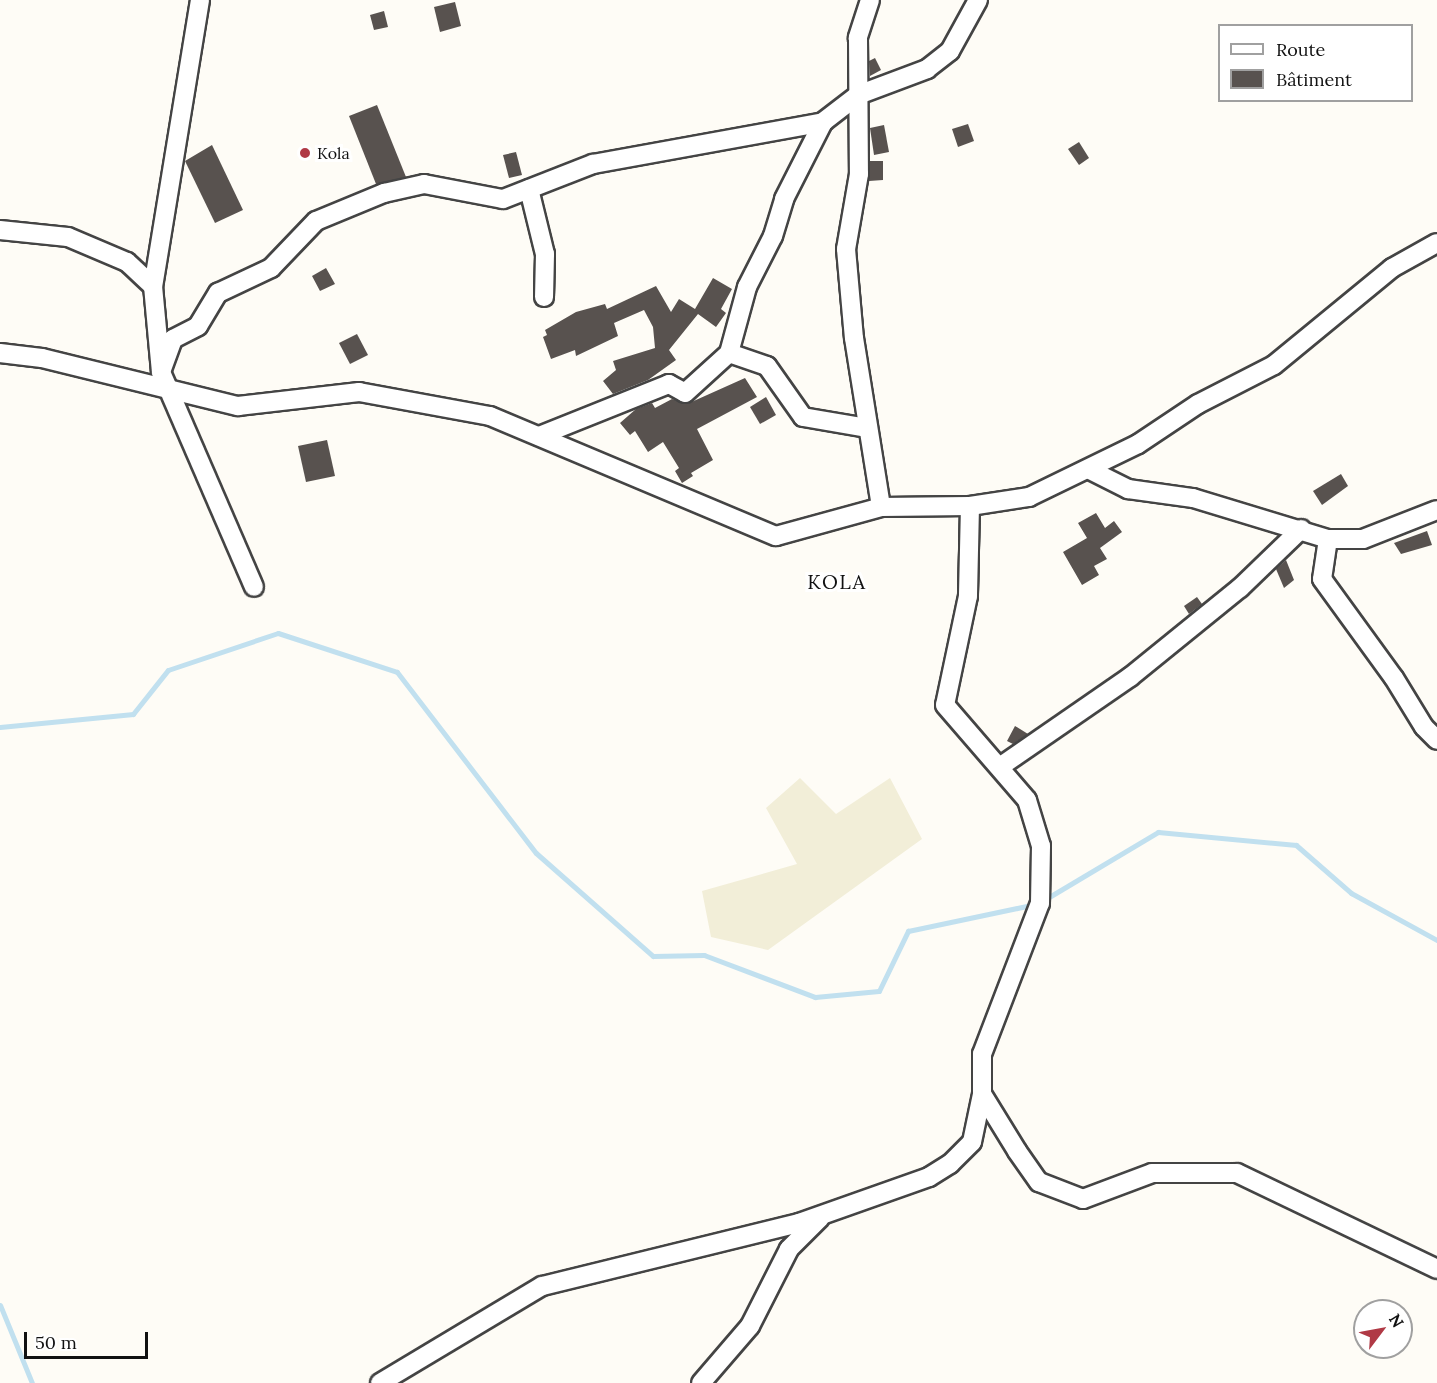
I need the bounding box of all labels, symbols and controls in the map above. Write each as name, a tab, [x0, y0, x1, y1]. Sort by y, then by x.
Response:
legend	[1218, 24, 1413, 102]
text: Route	[1276, 38, 1325, 61]
text: Bâtiment	[1276, 68, 1352, 91]
place label: Kola	[317, 143, 350, 163]
marker: Kola	[298, 146, 312, 160]
district label: KOLA	[807, 569, 867, 593]
north arrow	[1353, 1299, 1413, 1359]
text: N	[1385, 1310, 1408, 1331]
scale bar	[27, 1320, 152, 1358]
text: 50 m	[35, 1331, 77, 1354]

